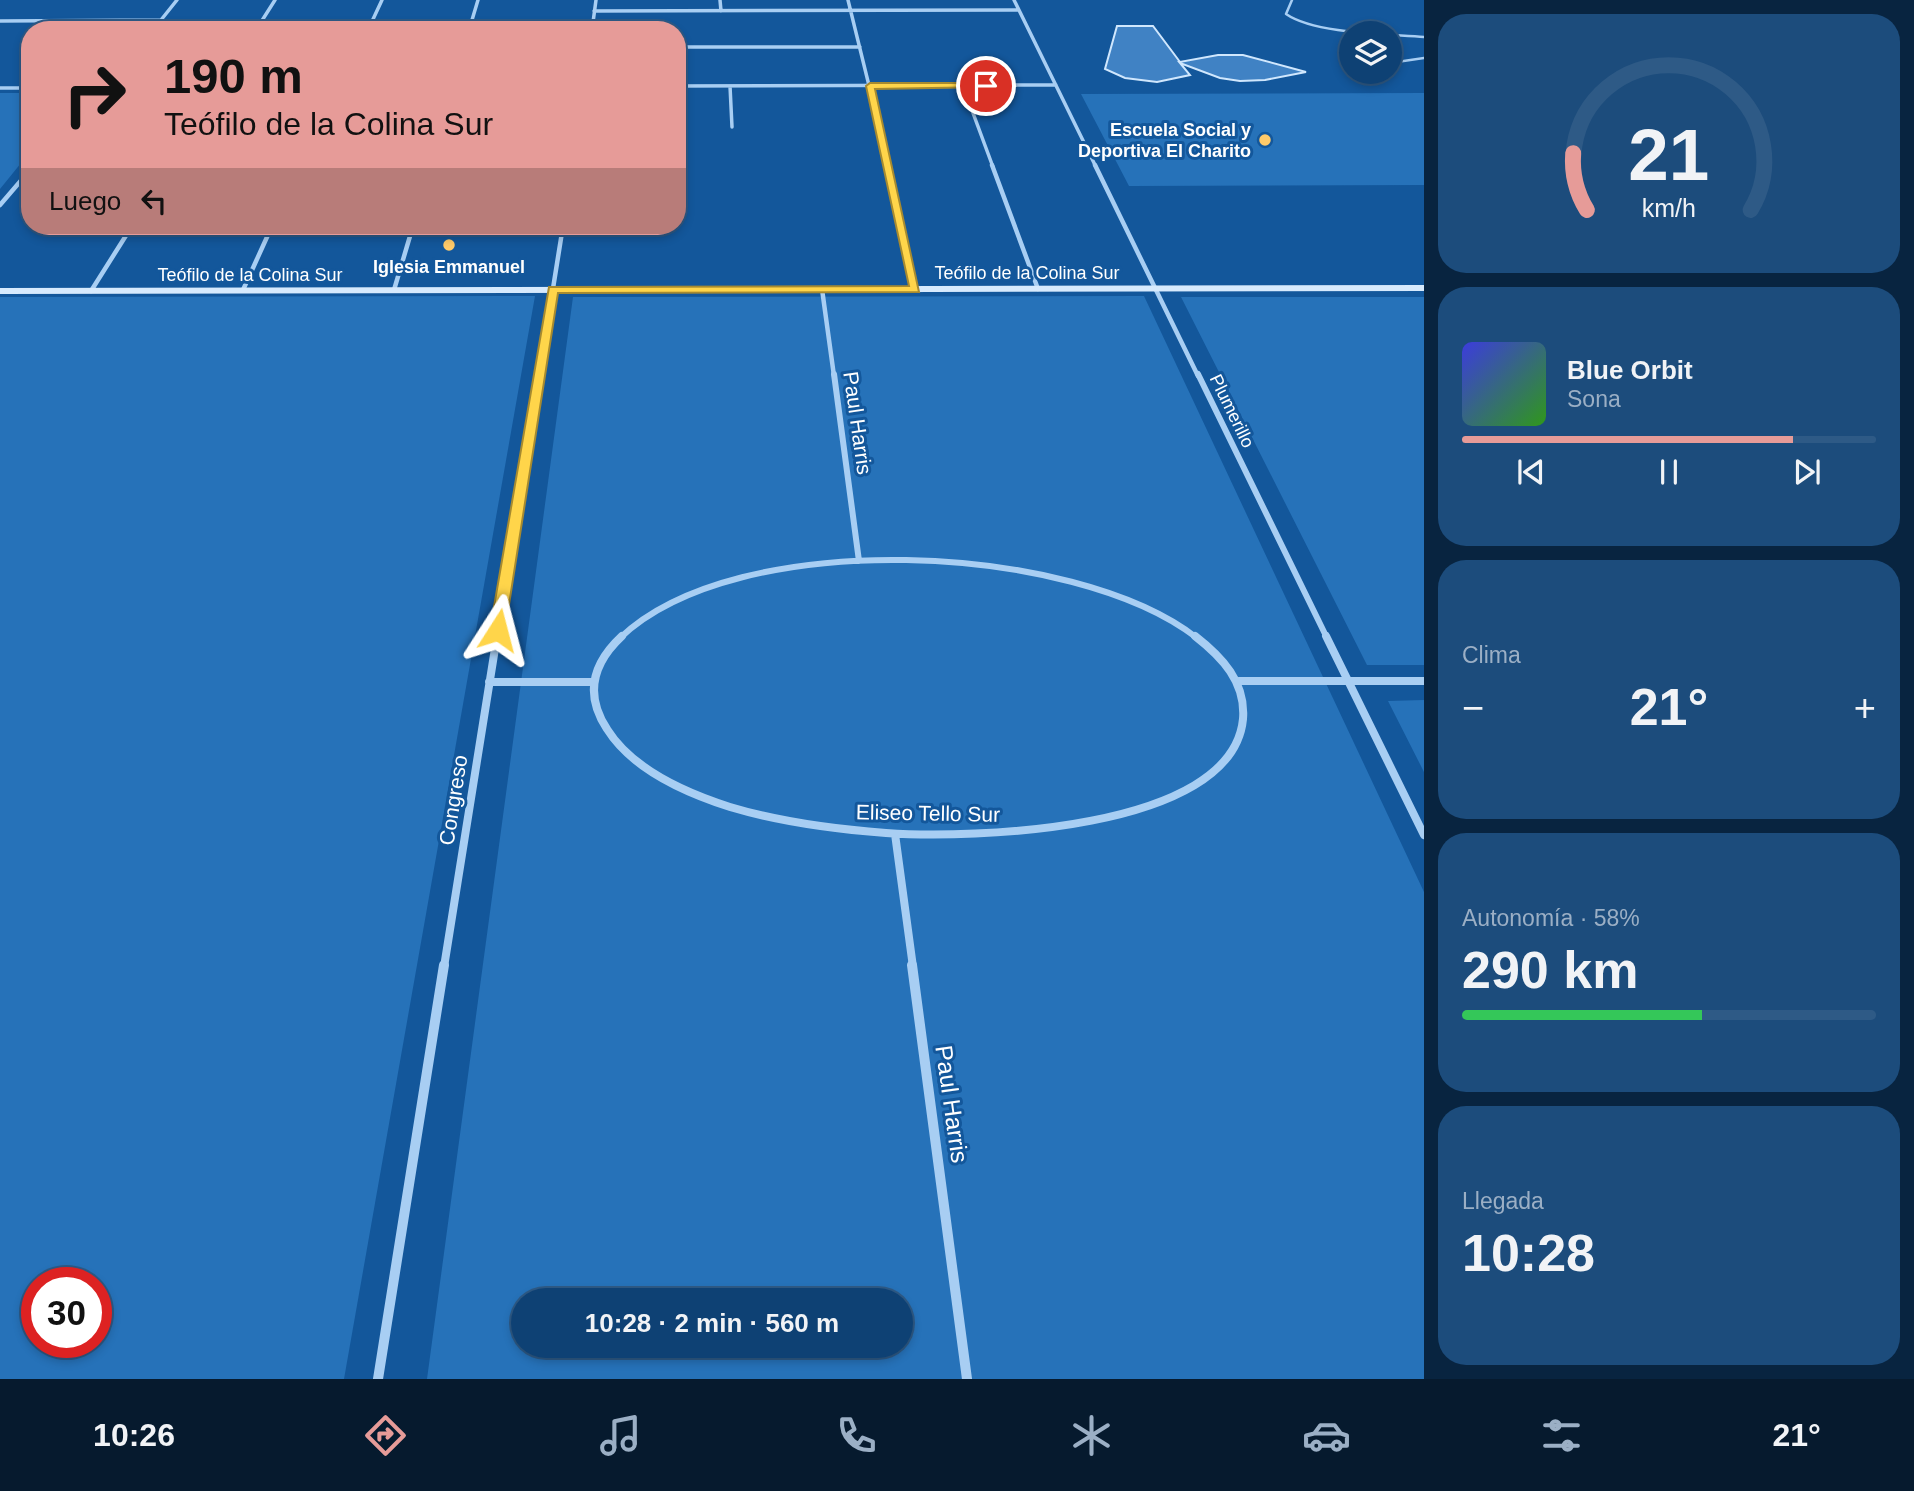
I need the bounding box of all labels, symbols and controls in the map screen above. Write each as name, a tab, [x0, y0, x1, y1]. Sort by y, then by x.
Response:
map controls	[1339, 21, 1402, 84]
button: layers	[1339, 21, 1402, 84]
icon: right	[49, 49, 140, 140]
text: 190 m	[164, 49, 303, 103]
pin	[956, 56, 1016, 116]
icon: arrive	[967, 67, 1005, 105]
text: Teófilo de la Colina Sur	[164, 106, 493, 142]
text: 21	[1629, 114, 1709, 195]
place label: Escuela Social y Deportiva El Charito	[1078, 120, 1251, 161]
marker: Escuela Social y Deportiva El Charito	[1257, 132, 1273, 148]
icon: left	[135, 182, 173, 220]
text: Luego	[49, 186, 121, 216]
text: km/h	[1642, 193, 1696, 221]
marker: Iglesia Emmanuel	[441, 237, 457, 253]
place label: Iglesia Emmanuel	[373, 257, 525, 277]
street label: Teófilo de la Colina Sur	[934, 263, 1120, 283]
street label: Teófilo de la Colina Sur	[157, 265, 343, 285]
text: Blue Orbit	[1567, 355, 1693, 385]
street label: Paul Harris	[839, 370, 877, 476]
street label: Plumerillo	[1206, 371, 1258, 451]
text: Sona	[1567, 386, 1621, 412]
icon: previous	[1512, 453, 1550, 491]
icon: pause	[1650, 453, 1688, 491]
icon: next	[1788, 453, 1826, 491]
position arrow	[461, 593, 535, 667]
text: Clima	[1462, 642, 1521, 668]
text: 21°	[1630, 678, 1708, 736]
text: −	[1462, 687, 1484, 729]
text: +	[1854, 687, 1876, 729]
street label: Congreso	[435, 753, 471, 847]
street label: Eliseo Tello Sur	[856, 800, 1000, 826]
text: Autonomía · 58%	[1462, 905, 1640, 931]
text: 290 km	[1462, 941, 1638, 999]
street label: Paul Harris	[930, 1043, 974, 1165]
text: Llegada	[1462, 1188, 1544, 1214]
text: 10:28	[1462, 1224, 1595, 1282]
speed limit sign: 30	[21, 1267, 112, 1358]
text: 10:28 · 2 min · 560 m	[585, 1308, 839, 1338]
icon: directions	[361, 1411, 410, 1460]
icon: music	[596, 1411, 645, 1460]
icon: phone	[832, 1411, 881, 1460]
icon: climate	[1067, 1411, 1116, 1460]
icon: car	[1302, 1411, 1351, 1460]
icon: filters	[1537, 1411, 1586, 1460]
text: 10:26	[93, 1417, 175, 1453]
text: 21°	[1772, 1417, 1821, 1453]

